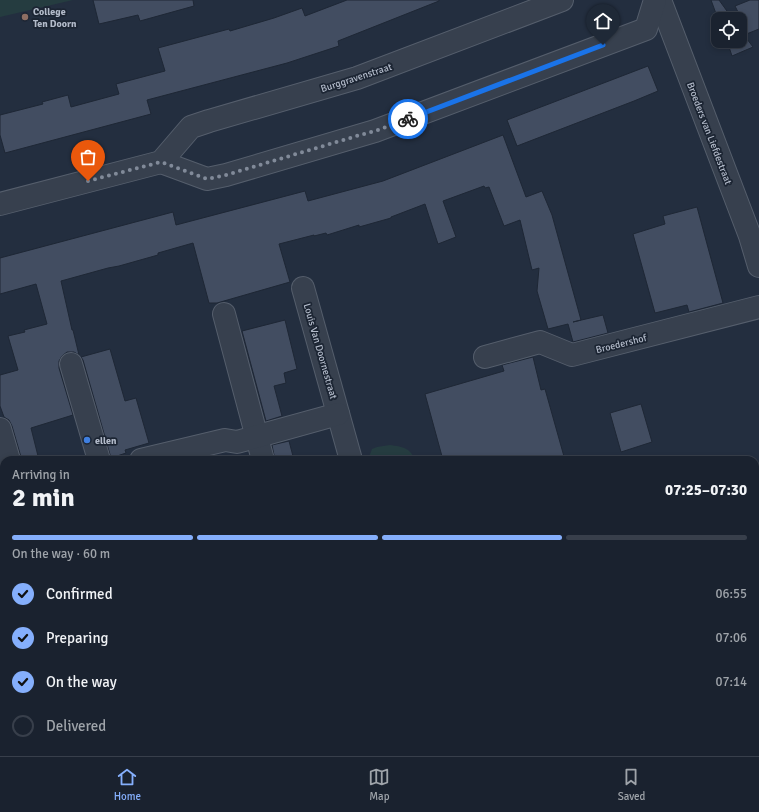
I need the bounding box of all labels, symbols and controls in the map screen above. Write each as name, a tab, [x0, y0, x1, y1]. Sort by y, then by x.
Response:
pin	[586, 4, 620, 45]
place label: College Ten Doorn	[33, 6, 77, 30]
icon: home	[592, 10, 614, 32]
marker: College Ten Doorn	[20, 12, 30, 22]
map controls	[711, 12, 747, 48]
button: locate	[711, 12, 747, 48]
street label: Burggravenstraat	[319, 61, 394, 95]
street label: Broeders van Liefdestraat	[684, 80, 734, 187]
courier	[388, 99, 428, 139]
icon: bike	[397, 108, 419, 130]
pin	[71, 140, 105, 181]
icon: bag	[77, 146, 99, 168]
street label: Louis Van Doornestraat	[301, 302, 340, 401]
street label: Broedershof	[595, 332, 648, 356]
marker: ellen	[82, 435, 92, 445]
place label: ellen	[95, 435, 117, 447]
text: Arriving in	[12, 467, 70, 483]
text: 07:25–07:30	[665, 481, 747, 499]
text: 2 min	[12, 482, 75, 514]
text: On the way · 60 m	[12, 546, 110, 562]
icon: check	[12, 583, 34, 605]
text: Confirmed	[46, 585, 113, 603]
text: 06:55	[715, 586, 747, 602]
icon: check	[12, 627, 34, 649]
text: Preparing	[46, 629, 109, 647]
text: 07:06	[715, 630, 747, 646]
icon: check	[12, 671, 34, 693]
text: On the way	[46, 673, 117, 691]
text: 07:14	[715, 674, 747, 690]
text: Delivered	[46, 717, 106, 735]
tab: Home	[114, 766, 141, 803]
tab: Map	[368, 766, 390, 803]
tab: Saved	[618, 766, 645, 803]

